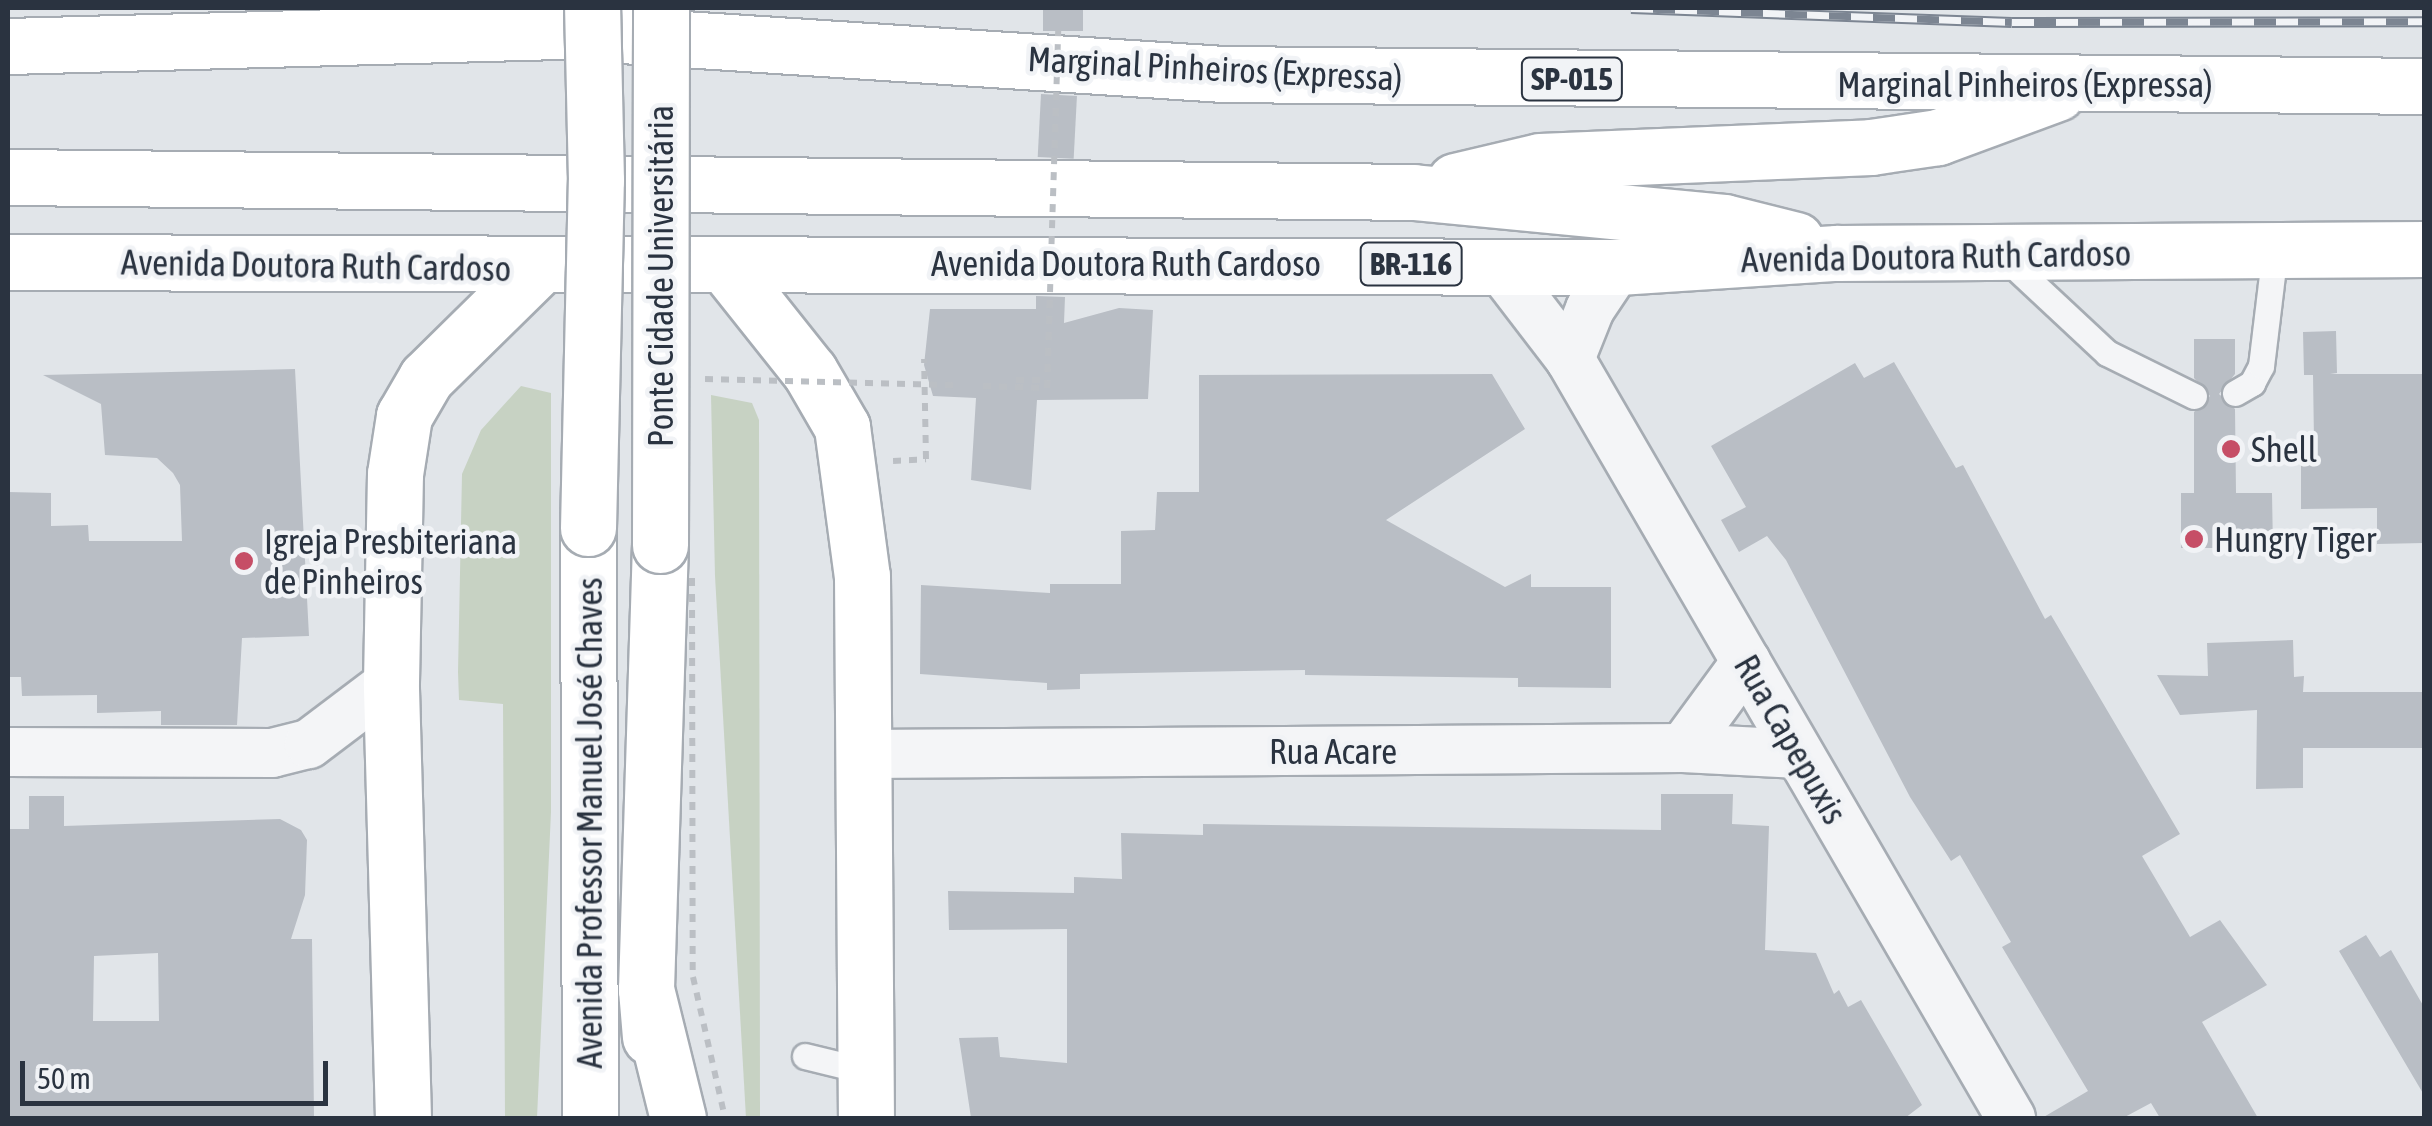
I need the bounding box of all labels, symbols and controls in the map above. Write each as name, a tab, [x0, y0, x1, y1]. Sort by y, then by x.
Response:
street label: Marginal Pinheiros (Expressa)	[1026, 37, 1404, 99]
road number: SP-015	[1520, 52, 1624, 106]
street label: Marginal Pinheiros (Expressa)	[1837, 63, 2213, 105]
street label: Ponte Cidade Universitária	[639, 105, 681, 447]
street label: Avenida Doutora Ruth Cardoso	[1741, 232, 2131, 280]
road number: BR-116	[1358, 237, 1464, 291]
street label: Avenida Doutora Ruth Cardoso	[121, 241, 511, 289]
street label: Avenida Doutora Ruth Cardoso	[931, 242, 1321, 284]
place label: Shell	[2251, 428, 2317, 470]
marker: Shell	[2220, 438, 2242, 460]
place label: Hungry Tiger	[2214, 518, 2376, 560]
place label: Igreja Presbiteriana de Pinheiros	[264, 520, 517, 602]
marker: Hungry Tiger	[2183, 528, 2205, 550]
marker: Igreja Presbiteriana de Pinheiros	[233, 550, 255, 572]
street label: Avenida Professor Manuel José Chaves	[568, 577, 610, 1069]
street label: Rua Capepuxis	[1726, 647, 1856, 831]
street label: Rua Acare	[1269, 730, 1397, 772]
scale bar	[25, 1041, 332, 1103]
text: 50 m	[37, 1061, 91, 1095]

